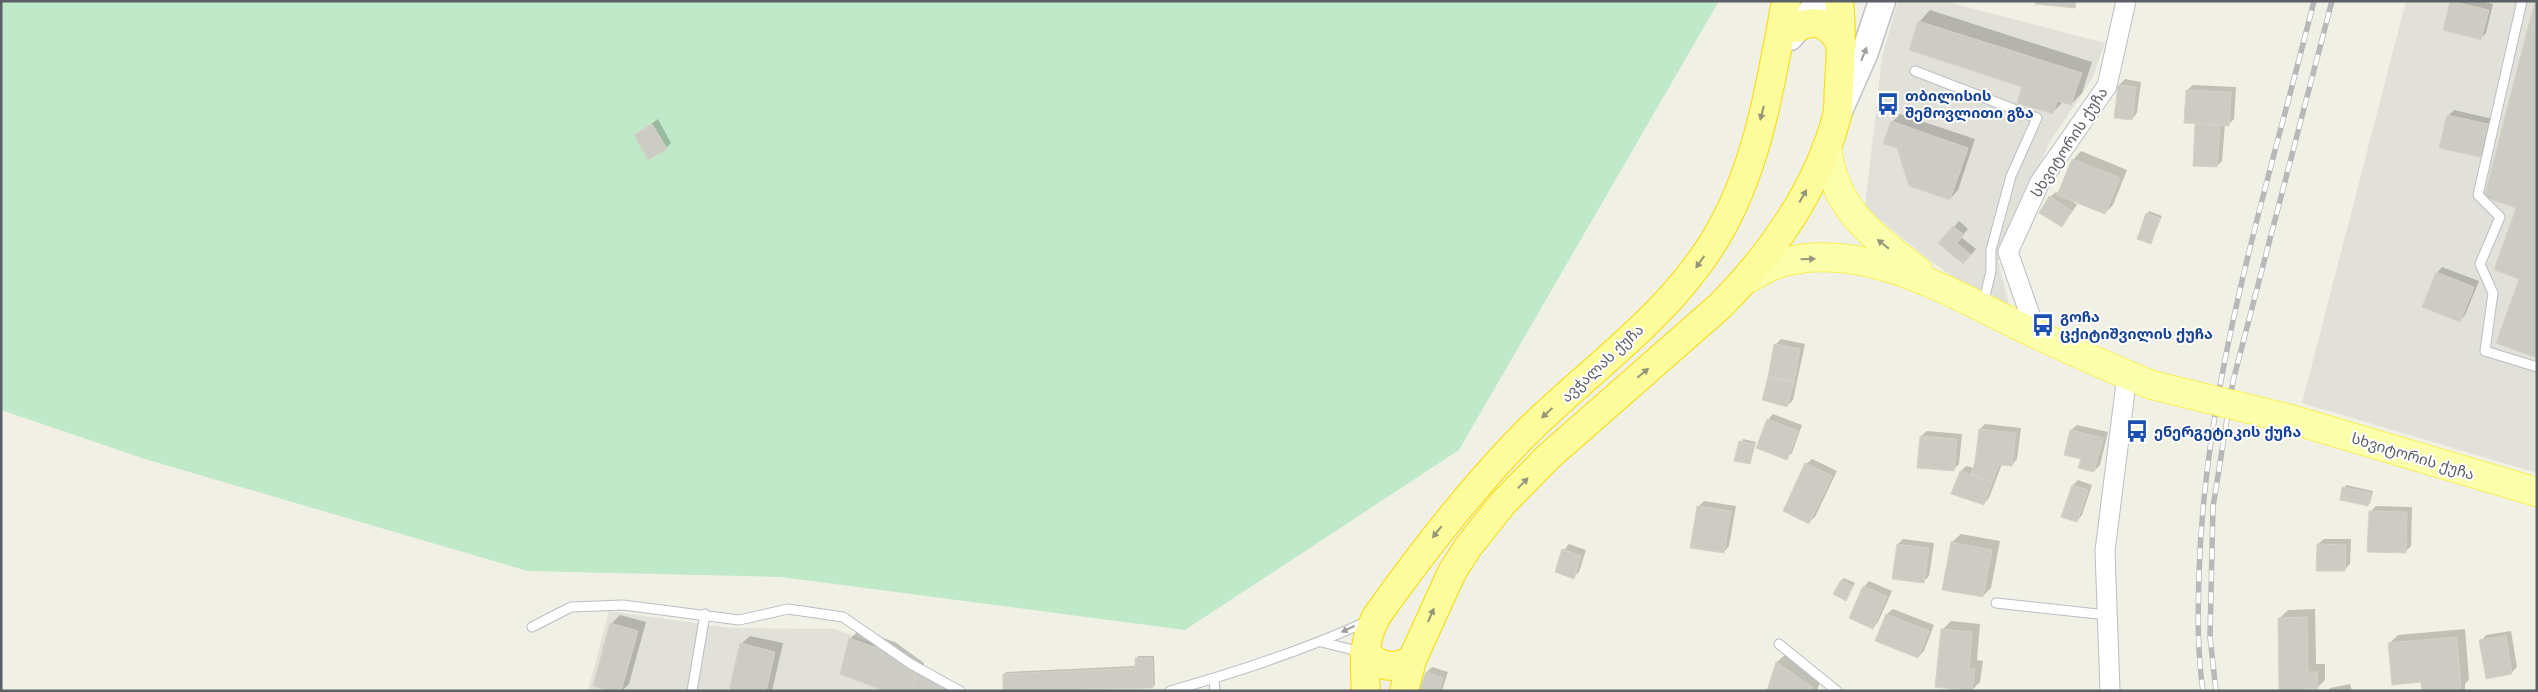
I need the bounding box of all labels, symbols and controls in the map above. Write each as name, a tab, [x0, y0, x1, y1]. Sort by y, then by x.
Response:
one-way arrow	[1860, 46, 1868, 61]
street label: სხვიტორის ქუჩა	[2026, 83, 2112, 201]
place label: თბილისის შემოვლითი გზა	[1905, 86, 2034, 122]
bus stop icon: თბილისის შემოვლითი გზა	[1875, 91, 1901, 117]
one-way arrow	[1758, 106, 1766, 121]
one-way arrow	[1799, 189, 1807, 204]
one-way arrow	[1876, 239, 1890, 249]
one-way arrow	[1800, 254, 1816, 262]
one-way arrow	[1695, 255, 1705, 269]
place label: გოჩა ცქიტიშვილის ქუჩა	[2060, 307, 2213, 343]
bus stop icon: გოჩა ცქიტიშვილის ქუჩა	[2030, 312, 2056, 338]
street label: ავჭალას ქუჩა	[1557, 320, 1647, 406]
one-way arrow	[1636, 367, 1649, 378]
one-way arrow	[1542, 407, 1554, 419]
bus stop icon: ენერგეტიკის ქუჩა	[2124, 418, 2150, 444]
place label: ენერგეტიკის ქუჩა	[2154, 422, 2301, 441]
street label: სხვიტორის ქუჩა	[2349, 428, 2477, 484]
one-way arrow	[1517, 477, 1529, 489]
one-way arrow	[1432, 525, 1442, 539]
one-way arrow	[1428, 608, 1436, 622]
one-way arrow	[1341, 625, 1356, 634]

